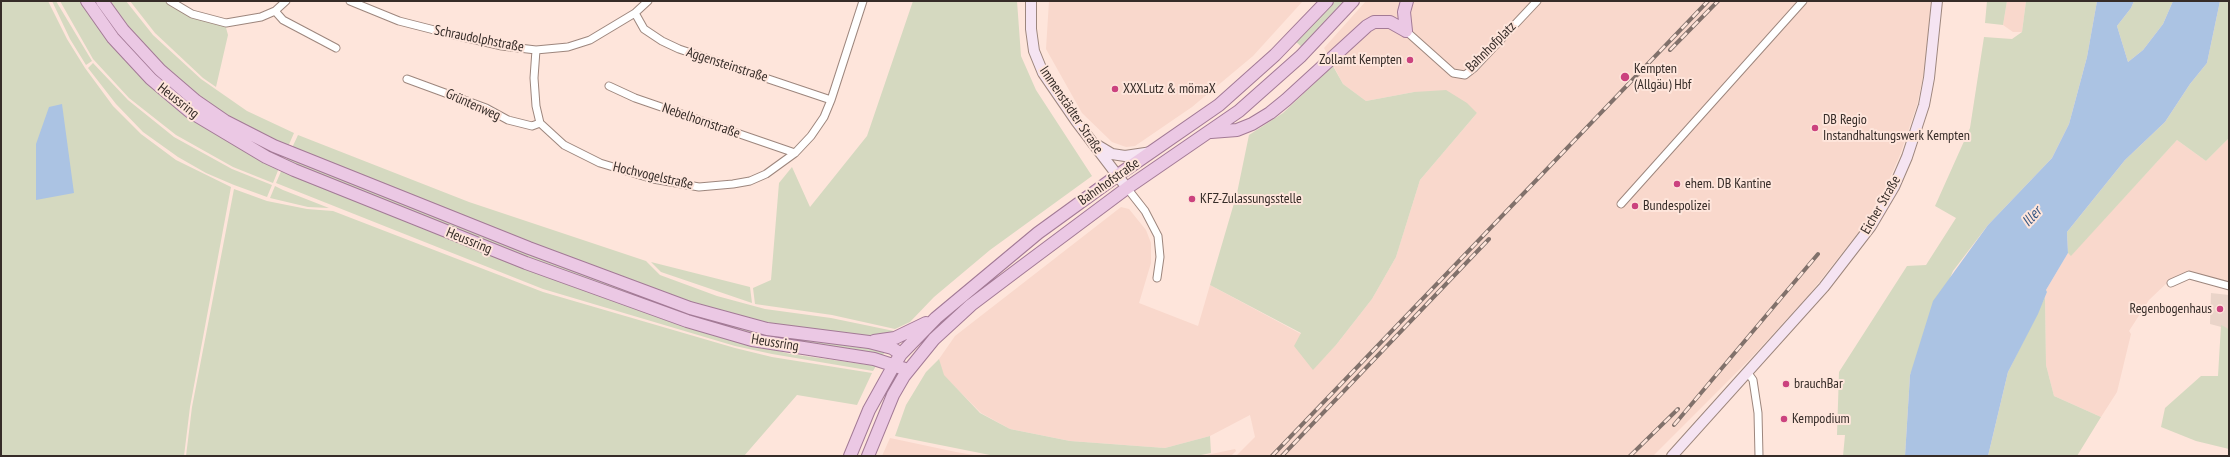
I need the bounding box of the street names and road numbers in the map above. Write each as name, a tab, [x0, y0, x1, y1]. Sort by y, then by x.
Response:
street label: Bahnhofplatz	[1462, 18, 1520, 76]
street label: Schraudolphstraße	[433, 22, 525, 56]
street label: Aggensteinstraße	[684, 44, 770, 86]
street label: Immenstädter Straße	[1036, 63, 1106, 157]
street label: Heussring	[154, 80, 202, 122]
street label: Grüntenweg	[443, 85, 503, 125]
street label: Nebelhornstraße	[660, 100, 742, 142]
street label: Bahnhofstraße	[1075, 155, 1143, 209]
street label: Hochvogelstraße	[611, 159, 695, 193]
street label: Eicher Straße	[1858, 173, 1904, 237]
street label: Heussring	[444, 224, 494, 258]
street label: Heussring	[750, 331, 800, 355]

